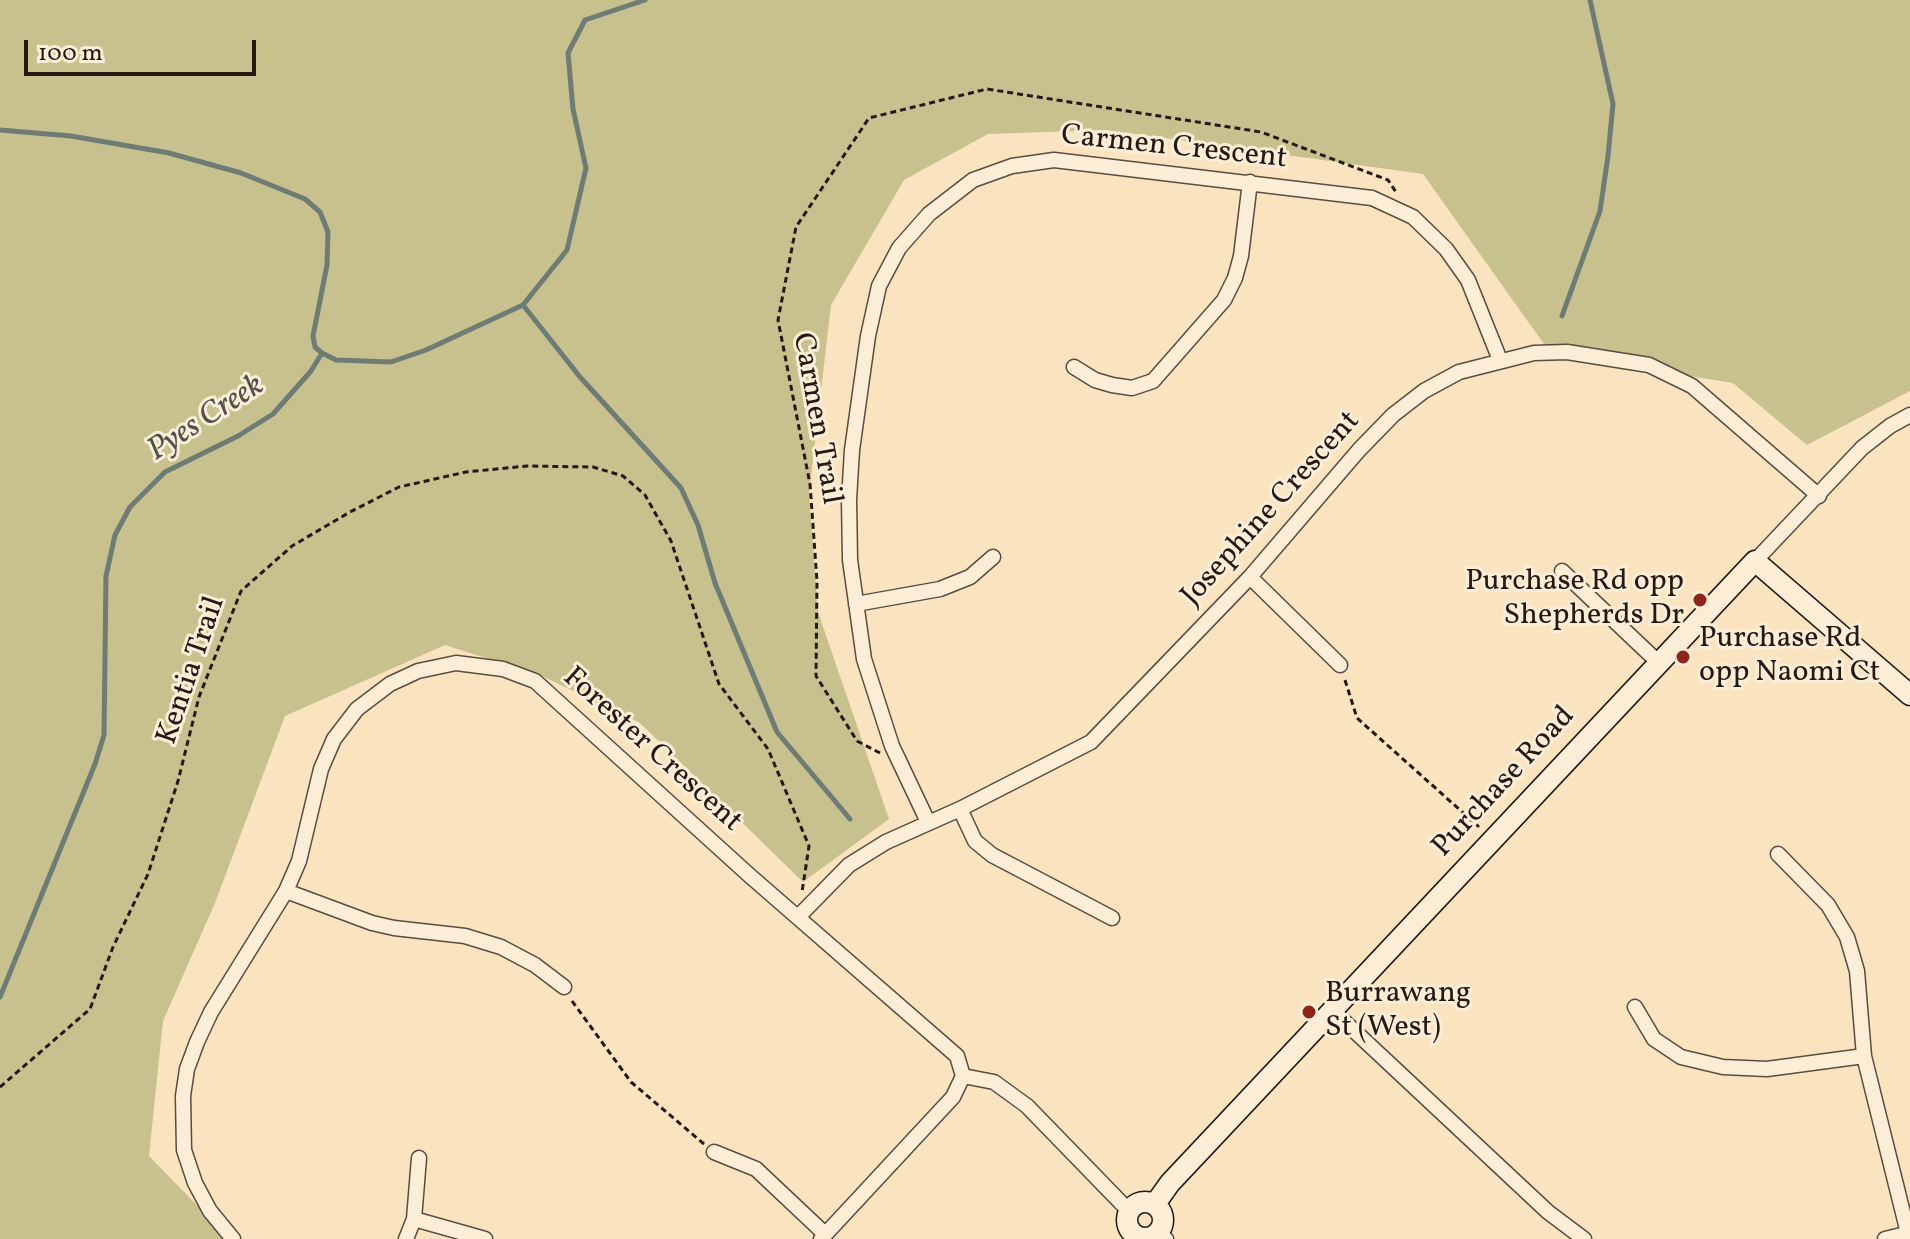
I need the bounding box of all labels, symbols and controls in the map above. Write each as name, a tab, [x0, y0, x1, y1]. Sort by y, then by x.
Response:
scale bar	[28, 24, 260, 74]
text: 100 m	[38, 37, 103, 71]
street label: Carmen Crescent	[1059, 119, 1289, 179]
street label: Carmen Trail	[782, 330, 848, 508]
water label: Pyes Creek	[142, 368, 272, 472]
street label: Josephine Crescent	[1175, 405, 1369, 615]
place label: Purchase Rd opp Shepherds Dr	[1465, 565, 1684, 636]
marker: Purchase Rd opp Shepherds Dr	[1691, 591, 1709, 609]
street label: Kentia Trail	[151, 593, 235, 749]
place label: Purchase Rd opp Naomi Ct	[1699, 622, 1880, 692]
marker: Purchase Rd opp Naomi Ct	[1674, 648, 1692, 666]
street label: Forester Crescent	[554, 661, 748, 841]
street label: Purchase Road	[1426, 700, 1584, 866]
place label: Burrawang St (West)	[1325, 977, 1471, 1048]
marker: Burrawang St (West)	[1300, 1003, 1318, 1021]

